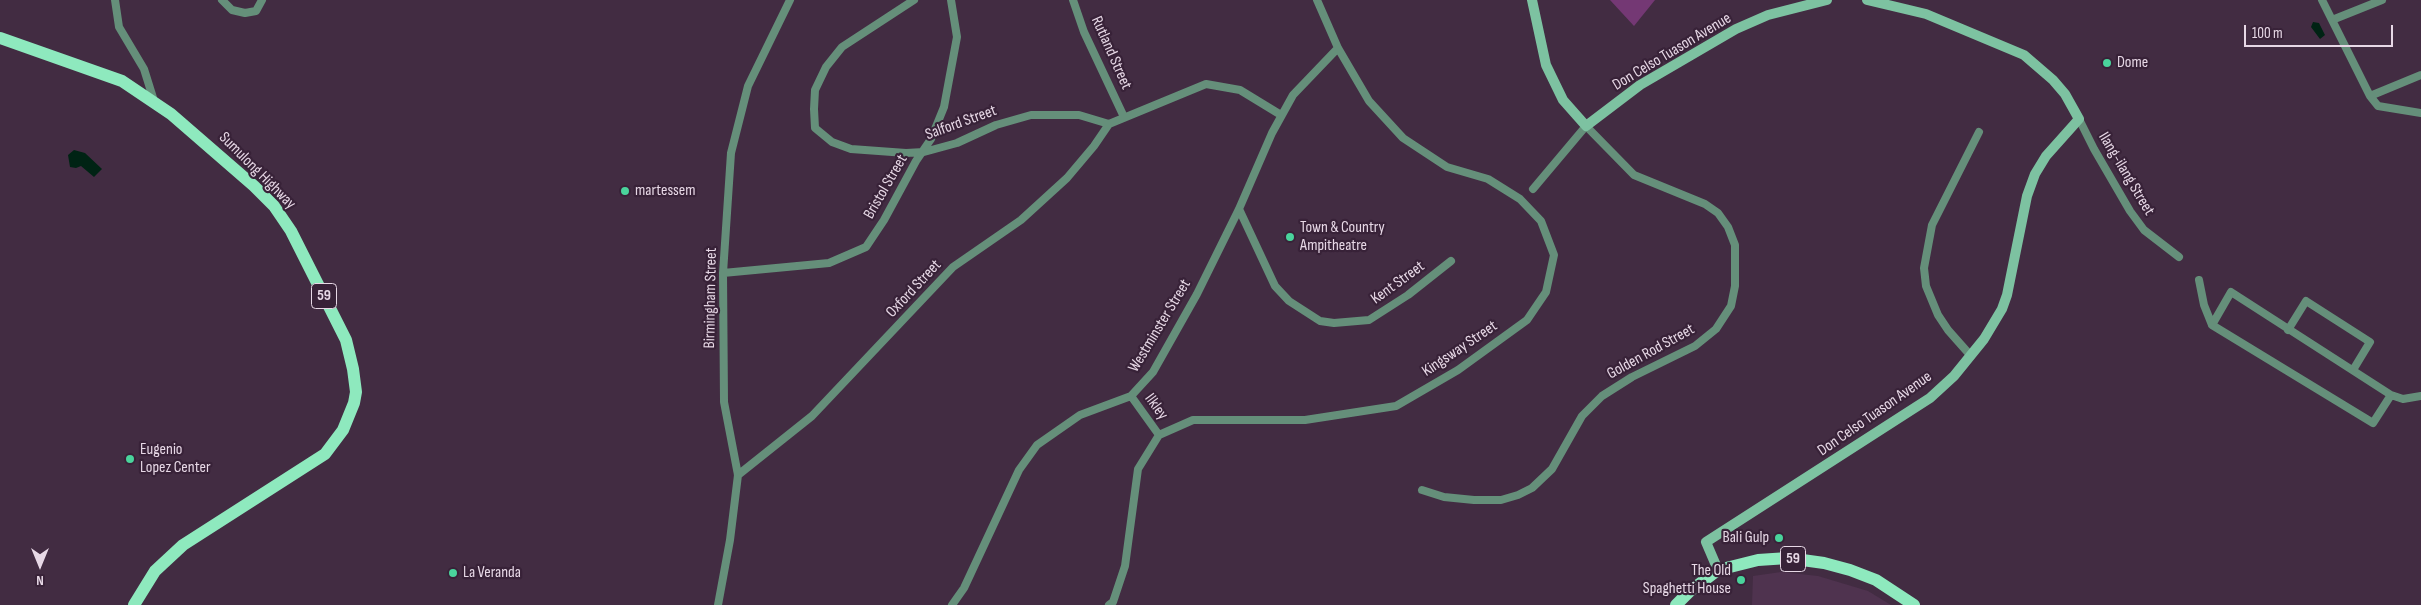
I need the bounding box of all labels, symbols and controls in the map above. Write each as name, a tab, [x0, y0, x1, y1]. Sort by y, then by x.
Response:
street label: Don Celso Tuason Avenue	[1609, 9, 1735, 95]
street label: Rutland Street	[1086, 14, 1136, 92]
scale bar	[2246, 15, 2395, 47]
text: 100 m	[2252, 24, 2283, 43]
place label: Dome	[2117, 53, 2148, 73]
marker: Dome	[2101, 57, 2113, 69]
street label: Salford Street	[923, 101, 999, 145]
street label: Sumulong Highway	[214, 128, 300, 214]
street label: Ilang-ilang Street	[2094, 129, 2158, 219]
street label: Bristol Street	[860, 151, 912, 223]
place label: martessem	[635, 181, 695, 201]
marker: martessem	[619, 185, 631, 197]
place label: Town & Country Ampitheatre	[1300, 218, 1385, 256]
marker: Town & Country Ampitheatre	[1284, 231, 1296, 243]
street label: Birmingham Street	[701, 247, 721, 349]
street label: Oxford Street	[882, 256, 946, 322]
street label: Kent Street	[1367, 257, 1429, 309]
street label: Westminster Street	[1125, 276, 1195, 376]
road number: 59	[312, 284, 336, 308]
street label: Kingsway Street	[1419, 317, 1501, 381]
street label: Golden Rod Street	[1604, 320, 1698, 384]
street label: Don Celso Tuason Avenue	[1814, 367, 1936, 461]
street label: Ilkley	[1140, 390, 1172, 424]
place label: Eugenio Lopez Center	[140, 440, 211, 478]
marker: Eugenio Lopez Center	[124, 453, 136, 465]
place label: Bali Gulp	[1723, 528, 1769, 548]
marker: Bali Gulp	[1773, 532, 1785, 544]
north arrow	[15, 540, 65, 590]
road number: 59	[1780, 546, 1806, 572]
place label: The Old Spaghetti House	[1643, 561, 1731, 599]
place label: La Veranda	[463, 563, 521, 583]
marker: La Veranda	[447, 567, 459, 579]
text: N	[36, 572, 44, 589]
marker: The Old Spaghetti House	[1735, 574, 1747, 586]

